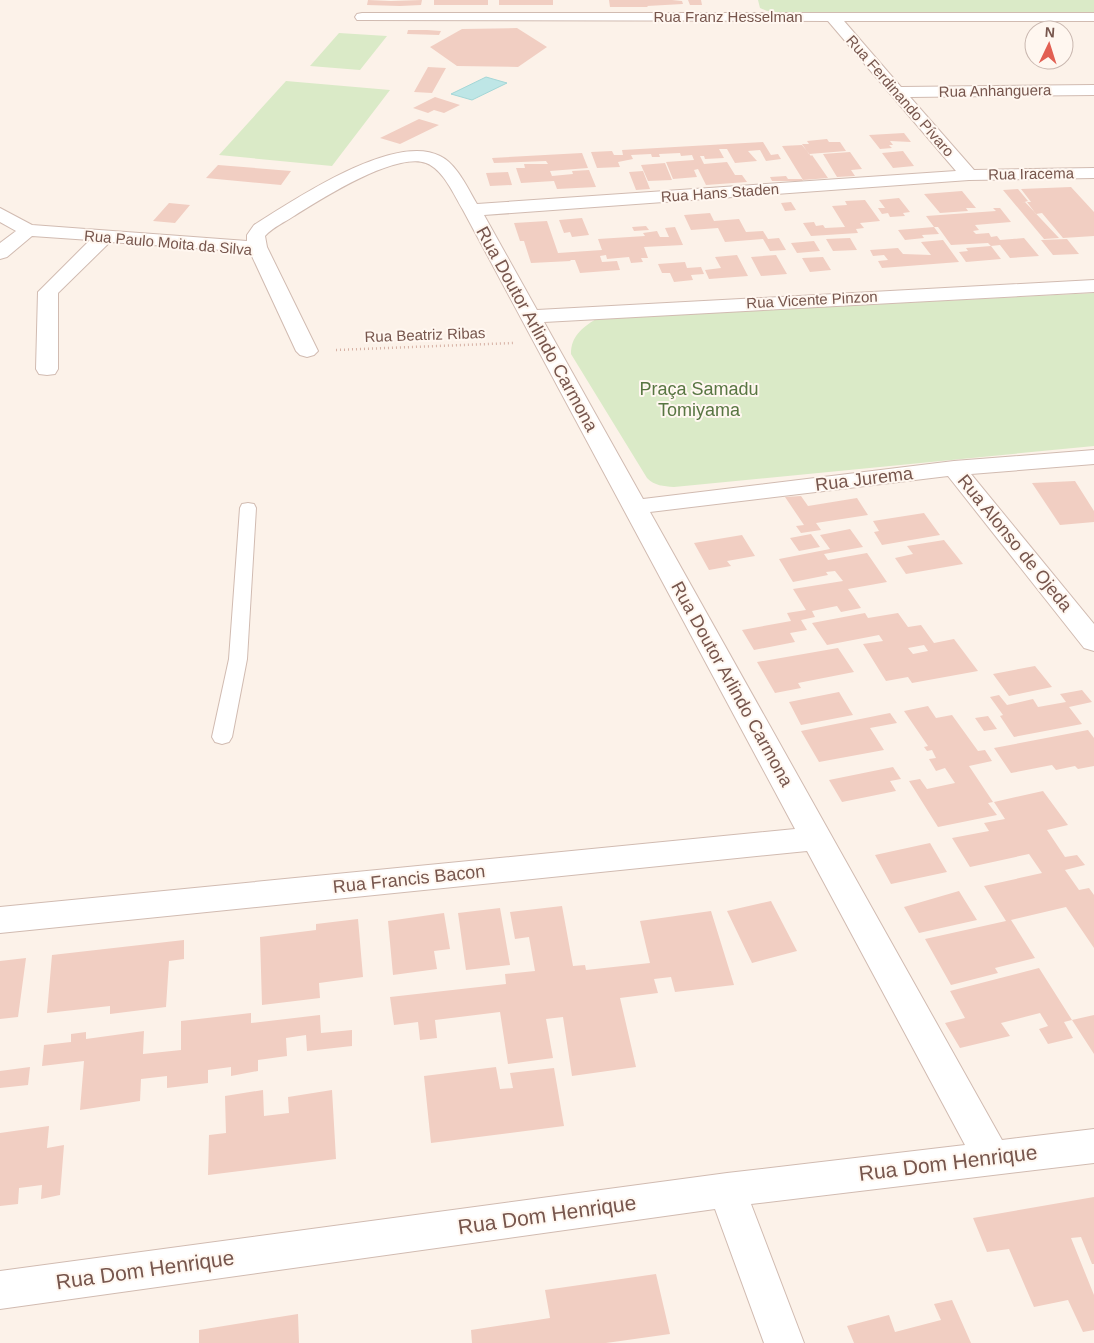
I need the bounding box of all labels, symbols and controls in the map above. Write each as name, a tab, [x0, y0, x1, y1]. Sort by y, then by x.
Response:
street label: Rua Franz Hesselman	[653, 8, 803, 25]
north arrow	[1024, 20, 1074, 70]
text: N	[1044, 24, 1056, 40]
street label: Rua Ferdinando Pívaro	[843, 32, 958, 160]
street label: Rua Anhanguera	[939, 81, 1052, 100]
street label: Rua Iracema	[988, 164, 1075, 183]
street label: Rua Hans Staden	[660, 180, 780, 205]
street label: Rua Doutor Arlindo Carmona	[472, 223, 602, 436]
street label: Rua Paulo Moita da Silva	[83, 227, 253, 258]
street label: Rua Vicente Pinzon	[746, 288, 878, 311]
street label: Rua Beatriz Ribas	[364, 324, 486, 345]
park label: Praça Samadu Tomiyama	[639, 379, 759, 420]
street label: Rua Jurema	[814, 463, 915, 495]
street label: Rua Alonso de Ojeda	[954, 471, 1077, 616]
street label: Rua Doutor Arlindo Carmona	[667, 578, 797, 791]
street label: Rua Francis Bacon	[332, 861, 486, 897]
street label: Rua Dom Henrique	[857, 1140, 1039, 1185]
street label: Rua Dom Henrique	[456, 1191, 638, 1238]
street label: Rua Dom Henrique	[54, 1246, 236, 1293]

